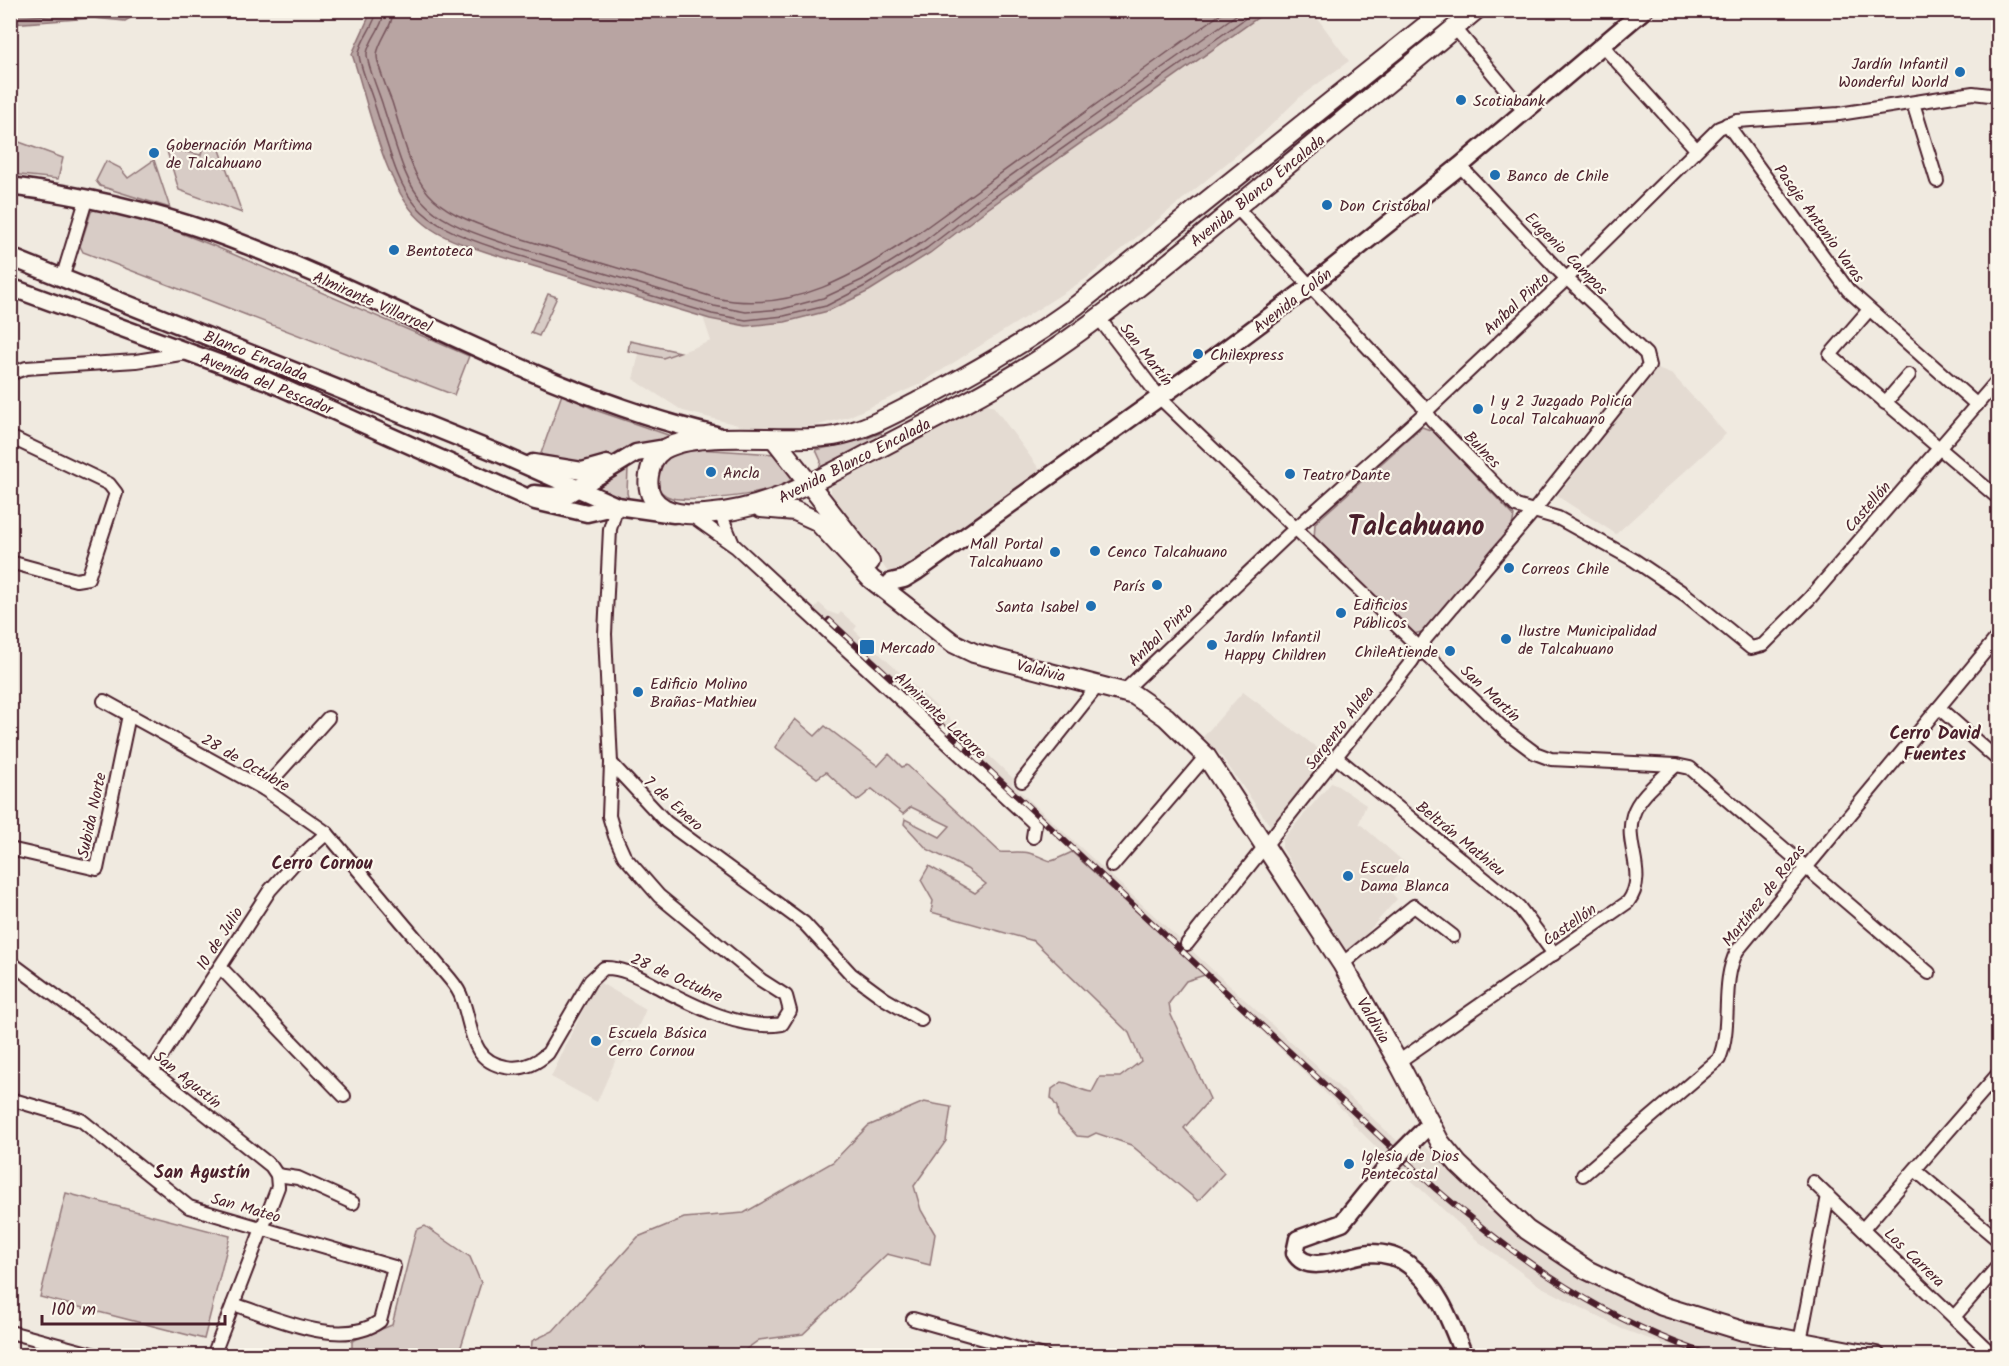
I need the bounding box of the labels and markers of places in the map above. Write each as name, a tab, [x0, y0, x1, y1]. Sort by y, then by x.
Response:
place label: Jardín Infantil Wonderful World	[1838, 52, 1949, 95]
marker: Jardín Infantil Wonderful World	[1953, 65, 1967, 79]
place label: Scotiabank	[1473, 89, 1546, 114]
marker: Scotiabank	[1454, 93, 1468, 107]
place label: Gobernación Marítima de Talcahuano	[166, 133, 313, 176]
marker: Gobernación Marítima de Talcahuano	[147, 146, 161, 160]
place label: Banco de Chile	[1507, 164, 1609, 189]
marker: Banco de Chile	[1488, 168, 1502, 182]
place label: Don Cristóbal	[1339, 194, 1430, 219]
marker: Don Cristóbal	[1320, 198, 1334, 212]
place label: Bentoteca	[406, 239, 473, 264]
marker: Bentoteca	[387, 243, 401, 257]
place label: Chilexpress	[1210, 343, 1284, 368]
marker: Chilexpress	[1191, 347, 1205, 361]
place label: 1 y 2 Juzgado Policía Local Talcahuano	[1490, 389, 1632, 432]
marker: 1 y 2 Juzgado Policía Local Talcahuano	[1471, 402, 1485, 416]
place label: Ancla	[723, 461, 760, 486]
place label: Teatro Dante	[1302, 463, 1390, 488]
marker: Ancla	[704, 465, 718, 479]
marker: Teatro Dante	[1283, 467, 1297, 481]
place label: Mall Portal Talcahuano	[969, 532, 1043, 575]
place label: Cenco Talcahuano	[1107, 540, 1227, 565]
marker: Cenco Talcahuano	[1088, 544, 1102, 558]
marker: Mall Portal Talcahuano	[1048, 545, 1062, 559]
place label: Correos Chile	[1521, 557, 1609, 582]
marker: Correos Chile	[1502, 561, 1516, 575]
place label: París	[1113, 574, 1145, 599]
marker: París	[1150, 578, 1164, 592]
place label: Edificios Públicos	[1353, 593, 1408, 636]
place label: Santa Isabel	[996, 595, 1079, 620]
marker: Santa Isabel	[1084, 599, 1098, 613]
marker: Edificios Públicos	[1334, 606, 1348, 620]
place label: Ilustre Municipalidad de Talcahuano	[1518, 619, 1657, 662]
place label: Jardín Infantil Happy Children	[1224, 625, 1326, 668]
marker: Ilustre Municipalidad de Talcahuano	[1499, 632, 1513, 646]
place label: Mercado	[880, 636, 935, 661]
marker: Mercado	[858, 638, 876, 656]
marker: Jardín Infantil Happy Children	[1205, 638, 1219, 652]
place label: ChileAtiende	[1354, 640, 1438, 665]
marker: ChileAtiende	[1443, 644, 1457, 658]
place label: Edificio Molino Brañas-Mathieu	[650, 672, 757, 715]
marker: Edificio Molino Brañas-Mathieu	[631, 685, 645, 699]
place label: Escuela Dama Blanca	[1360, 856, 1449, 899]
marker: Escuela Dama Blanca	[1341, 869, 1355, 883]
place label: Escuela Básica Cerro Cornou	[608, 1021, 707, 1064]
marker: Escuela Básica Cerro Cornou	[589, 1034, 603, 1048]
place label: Iglesia de Dios Pentecostal	[1361, 1144, 1459, 1187]
marker: Iglesia de Dios Pentecostal	[1342, 1157, 1356, 1171]

